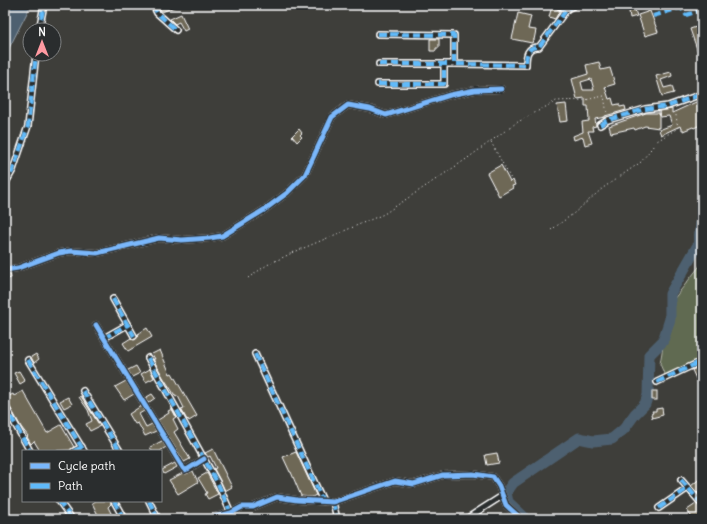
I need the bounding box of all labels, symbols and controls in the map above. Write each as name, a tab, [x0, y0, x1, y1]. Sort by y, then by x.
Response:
north arrow	[22, 22, 62, 62]
text: N	[38, 25, 46, 39]
legend	[22, 450, 162, 502]
text: Cycle path	[58, 458, 115, 473]
text: Path	[58, 478, 83, 493]

